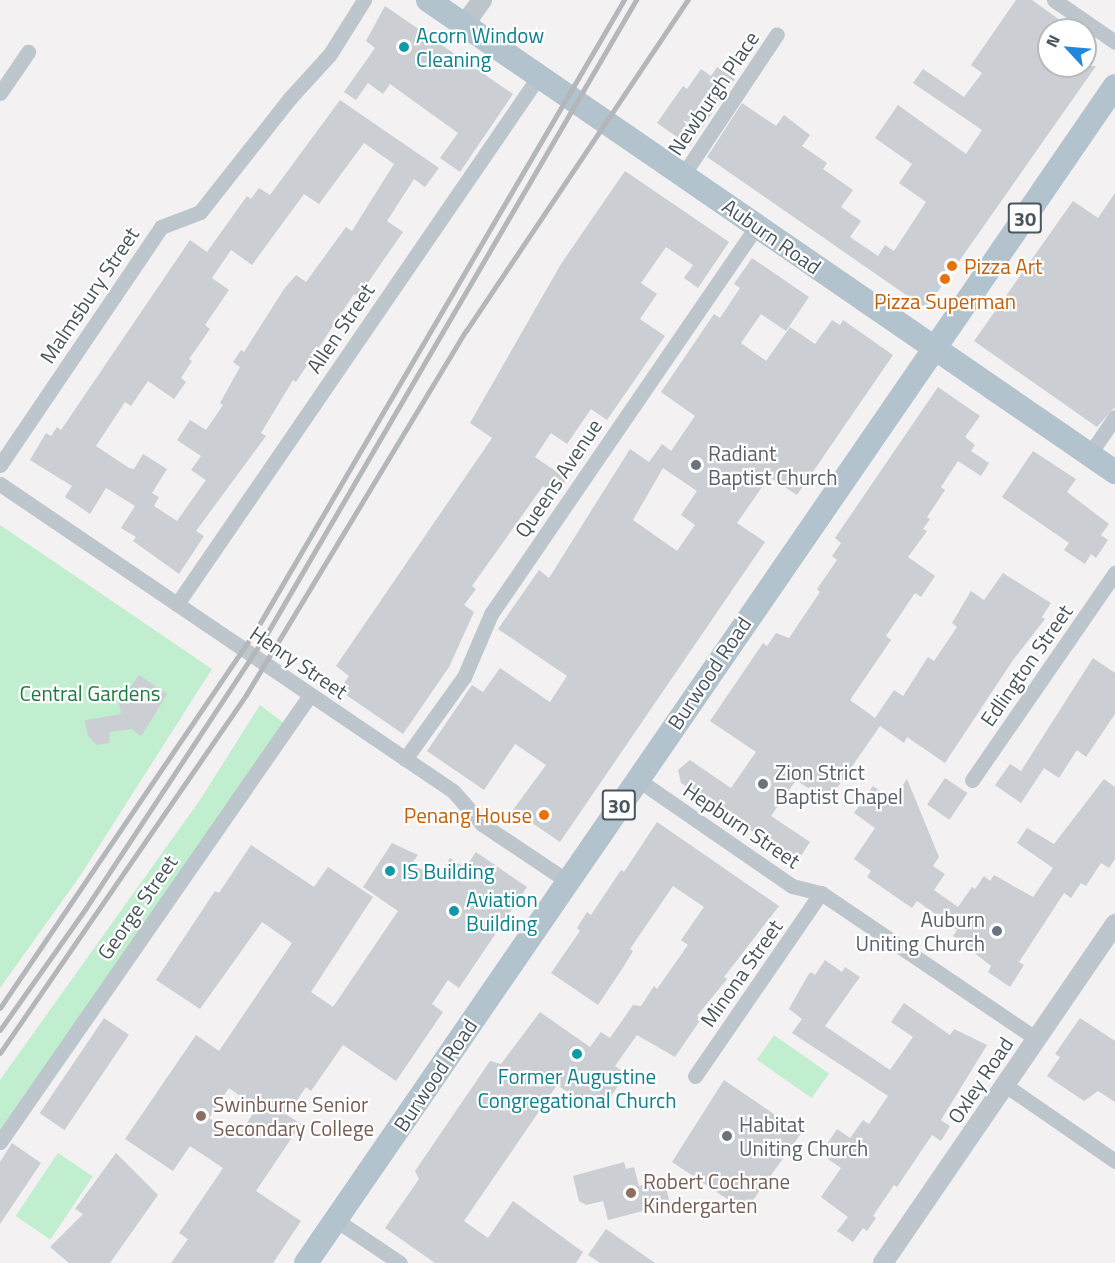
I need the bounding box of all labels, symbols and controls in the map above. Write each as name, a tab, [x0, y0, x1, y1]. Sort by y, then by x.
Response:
north arrow	[1037, 18, 1097, 78]
place label: Acorn Window Cleaning	[416, 22, 544, 72]
street label: Newburgh Place	[662, 26, 764, 160]
text: N	[1039, 31, 1066, 51]
marker: Acorn Window Cleaning	[397, 40, 411, 54]
street label: Auburn Road	[718, 193, 826, 279]
road number: 30	[1007, 201, 1043, 235]
street label: Malmsbury Street	[34, 222, 144, 368]
place label: Pizza Art	[964, 253, 1042, 279]
marker: Pizza Art	[945, 259, 959, 273]
marker: Pizza Superman	[938, 272, 952, 286]
street label: Allen Street	[301, 278, 379, 378]
place label: Pizza Superman	[874, 288, 1016, 314]
street label: Queens Avenue	[509, 414, 607, 542]
place label: Radiant Baptist Church	[708, 440, 838, 490]
marker: Radiant Baptist Church	[689, 458, 703, 472]
street label: Edlington Street	[975, 599, 1077, 731]
street label: Burwood Road	[662, 612, 756, 734]
street label: Henry Street	[245, 620, 353, 704]
park label: Central Gardens	[20, 680, 160, 706]
place label: Zion Strict Baptist Chapel	[775, 759, 903, 809]
street label: Hepburn Street	[679, 777, 805, 873]
marker: Zion Strict Baptist Chapel	[756, 777, 770, 791]
road number: 30	[601, 788, 637, 822]
place label: Penang House	[404, 802, 532, 828]
marker: Penang House	[537, 808, 551, 822]
street label: George Street	[92, 850, 182, 964]
place label: IS Building	[402, 858, 494, 884]
marker: IS Building	[383, 864, 397, 878]
place label: Aviation Building	[466, 886, 538, 936]
marker: Aviation Building	[447, 904, 461, 918]
place label: Auburn Uniting Church	[856, 906, 985, 956]
street label: Minona Street	[695, 915, 787, 1031]
marker: Auburn Uniting Church	[990, 924, 1004, 938]
street label: Burwood Road	[388, 1014, 482, 1136]
street label: Oxley Road	[942, 1032, 1018, 1128]
marker: Former Augustine Congregational Church	[570, 1047, 584, 1061]
place label: Former Augustine Congregational Church	[477, 1063, 677, 1113]
place label: Swinburne Senior Secondary College	[213, 1091, 374, 1141]
marker: Swinburne Senior Secondary College	[194, 1109, 208, 1123]
place label: Habitat Uniting Church	[739, 1111, 868, 1161]
marker: Habitat Uniting Church	[720, 1129, 734, 1143]
place label: Robert Cochrane Kindergarten	[643, 1168, 790, 1218]
marker: Robert Cochrane Kindergarten	[624, 1186, 638, 1200]

